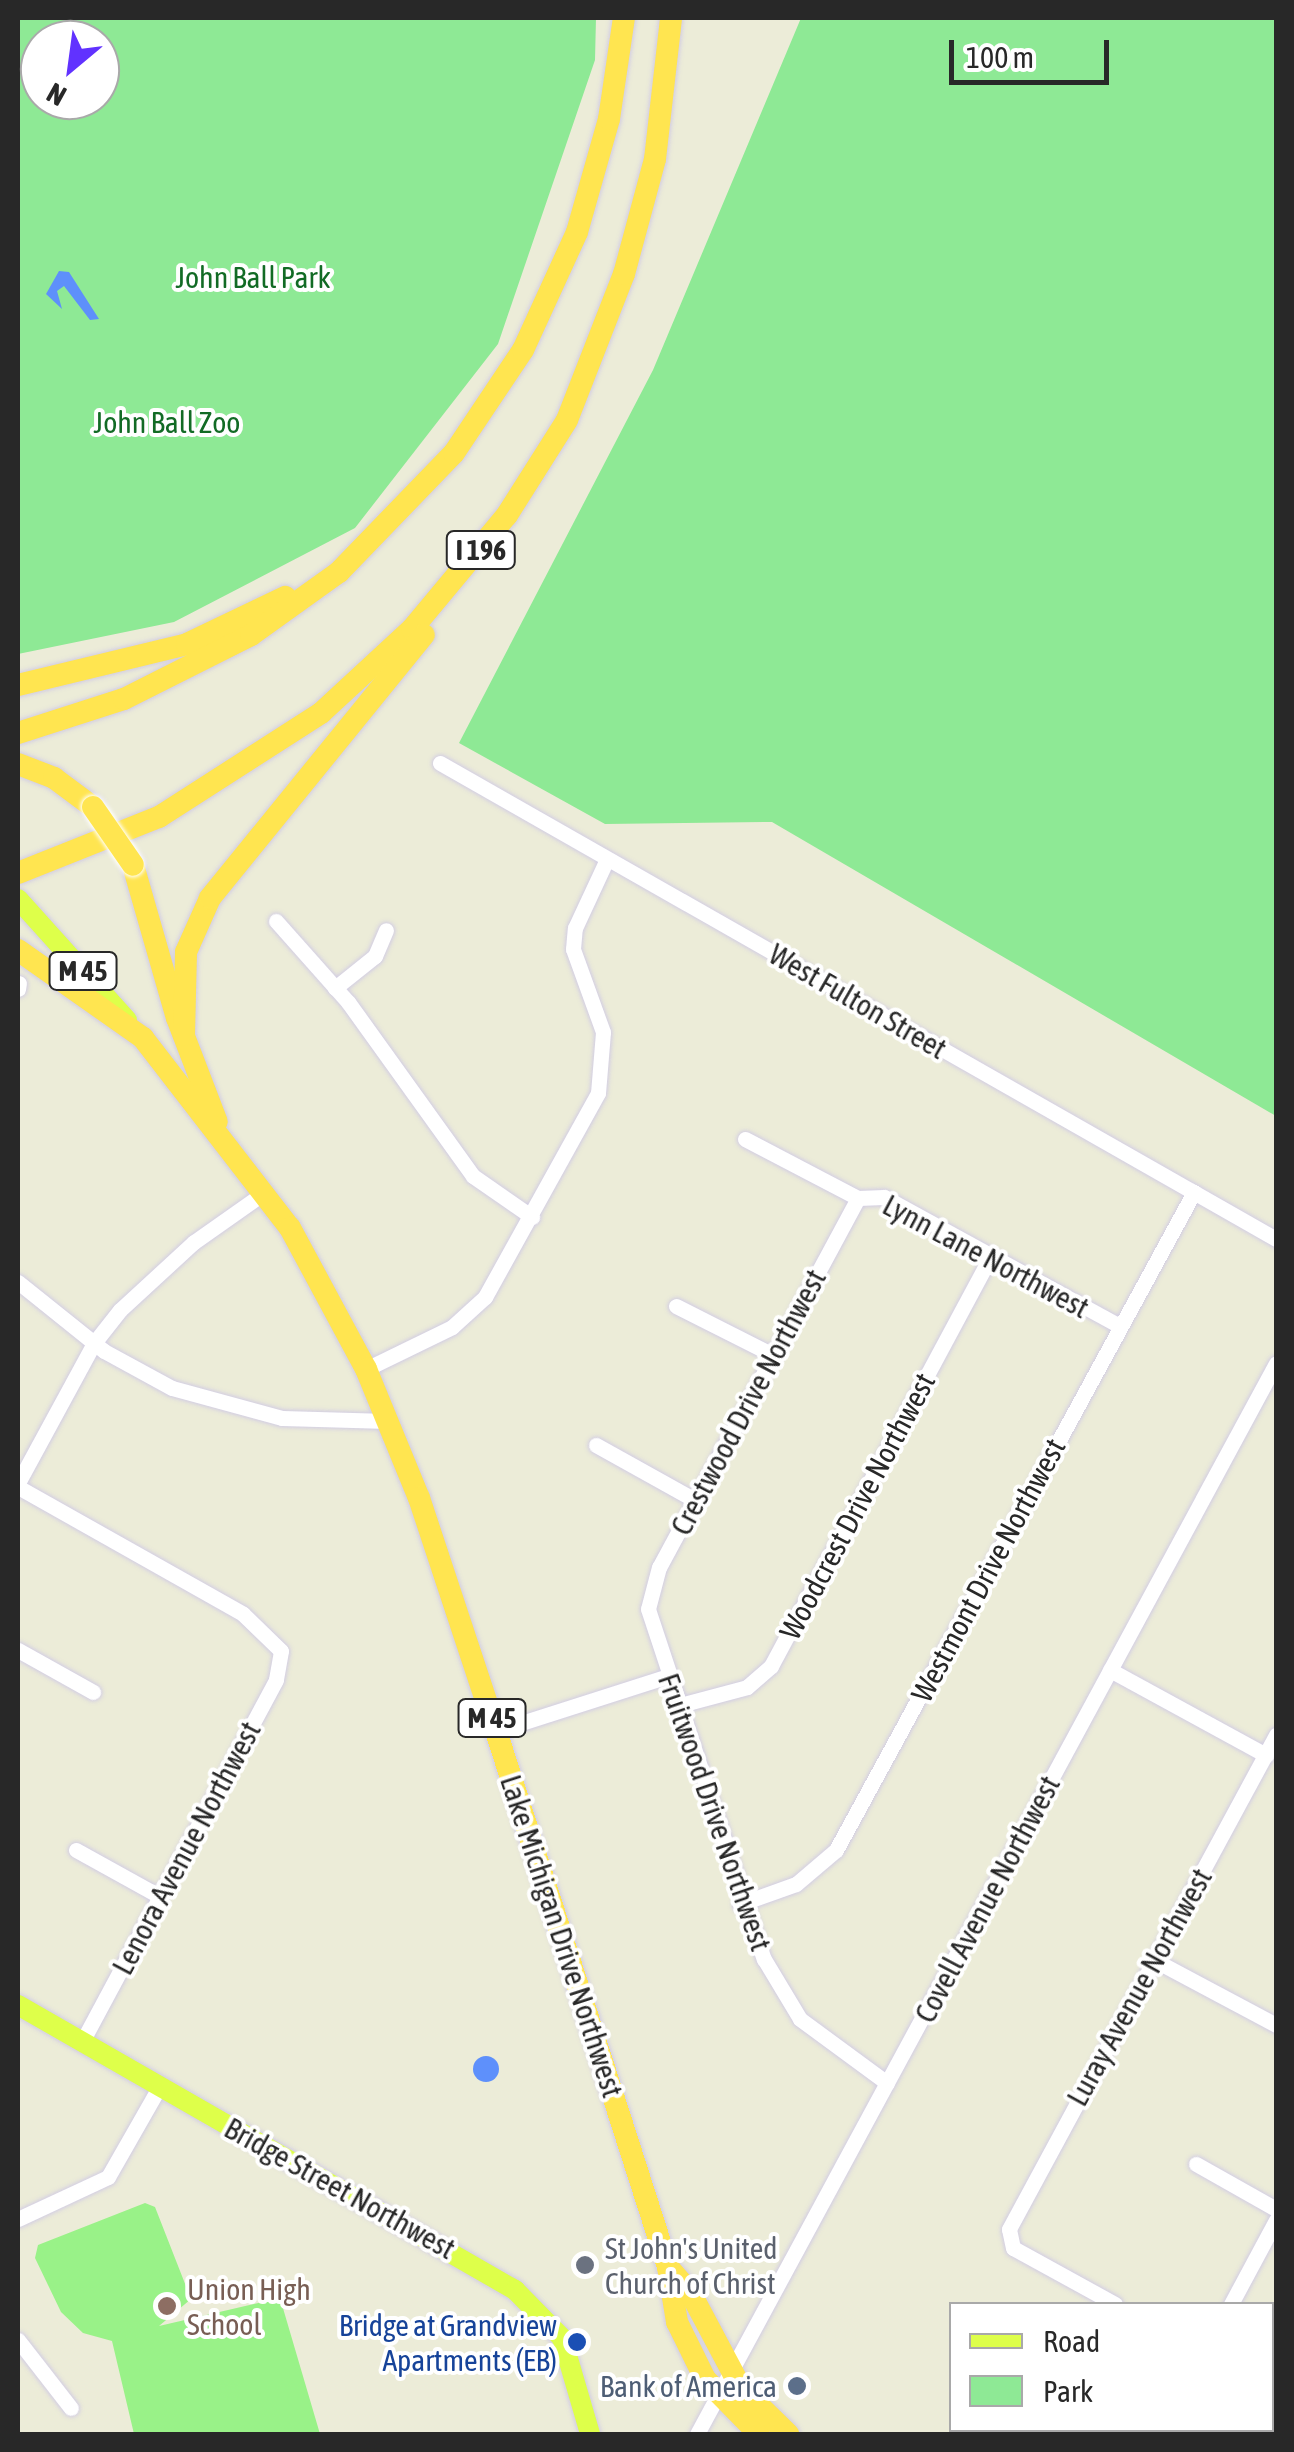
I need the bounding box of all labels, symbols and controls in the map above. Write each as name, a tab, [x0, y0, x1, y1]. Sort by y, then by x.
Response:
north arrow	[20, 20, 120, 120]
scale bar	[954, 20, 1114, 82]
text: 100 m	[966, 40, 1034, 74]
text: N	[41, 76, 71, 112]
park label: John Ball Park	[175, 259, 331, 295]
park label: John Ball Zoo	[94, 404, 240, 440]
road number: I 196	[444, 527, 518, 573]
street label: West Fulton Street	[763, 936, 953, 1066]
road number: M 45	[48, 948, 118, 994]
street label: Lynn Lane Northwest	[877, 1187, 1095, 1325]
street label: Crestwood Drive Northwest	[663, 1263, 833, 1541]
street label: Woodcrest Drive Northwest	[772, 1367, 942, 1645]
street label: Westmont Drive Northwest	[903, 1432, 1073, 1708]
street label: Fruitwood Drive Northwest	[651, 1669, 779, 1955]
road number: M 45	[457, 1695, 527, 1741]
street label: Lenora Avenue Northwest	[104, 1715, 268, 1981]
street label: Lake Michigan Drive Northwest	[493, 1770, 631, 2102]
street label: Covell Avenue Northwest	[907, 1770, 1067, 2028]
street label: Luray Avenue Northwest	[1059, 1862, 1219, 2112]
street label: Bridge Street Northwest	[218, 2110, 462, 2266]
place label: St John's United Church of Christ	[605, 2230, 777, 2300]
marker: St John's United Church of Christ	[574, 2254, 596, 2276]
place label: Union High School	[187, 2271, 311, 2342]
marker: Union High School	[156, 2295, 178, 2317]
legend	[949, 2302, 1274, 2432]
place label: Bridge at Grandview Apartments (EB)	[339, 2307, 557, 2378]
text: Road	[1043, 2324, 1100, 2358]
marker: Bridge at Grandview Apartments (EB)	[566, 2331, 588, 2353]
place label: Bank of America	[600, 2368, 777, 2404]
text: Park	[1043, 2374, 1093, 2408]
marker: Bank of America	[786, 2375, 808, 2397]

